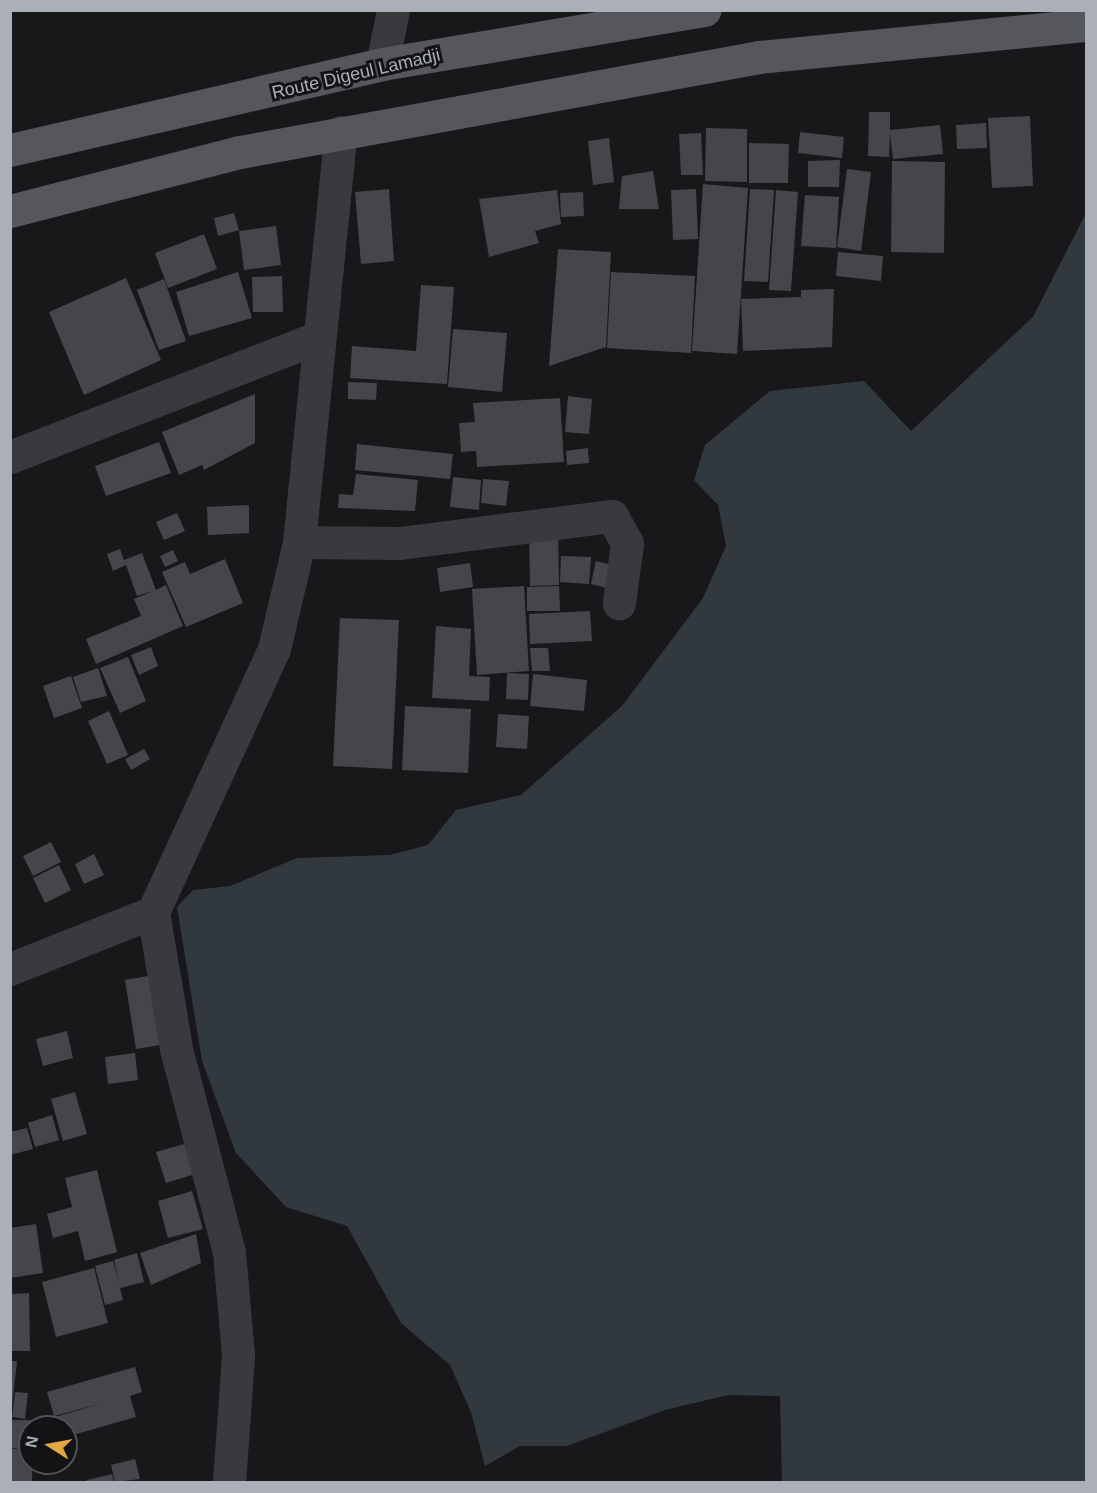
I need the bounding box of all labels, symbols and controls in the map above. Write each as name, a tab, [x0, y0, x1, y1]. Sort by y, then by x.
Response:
street label: Route Digeul Lamadji	[270, 44, 442, 104]
north arrow	[18, 1415, 78, 1475]
text: N	[22, 1435, 41, 1449]

